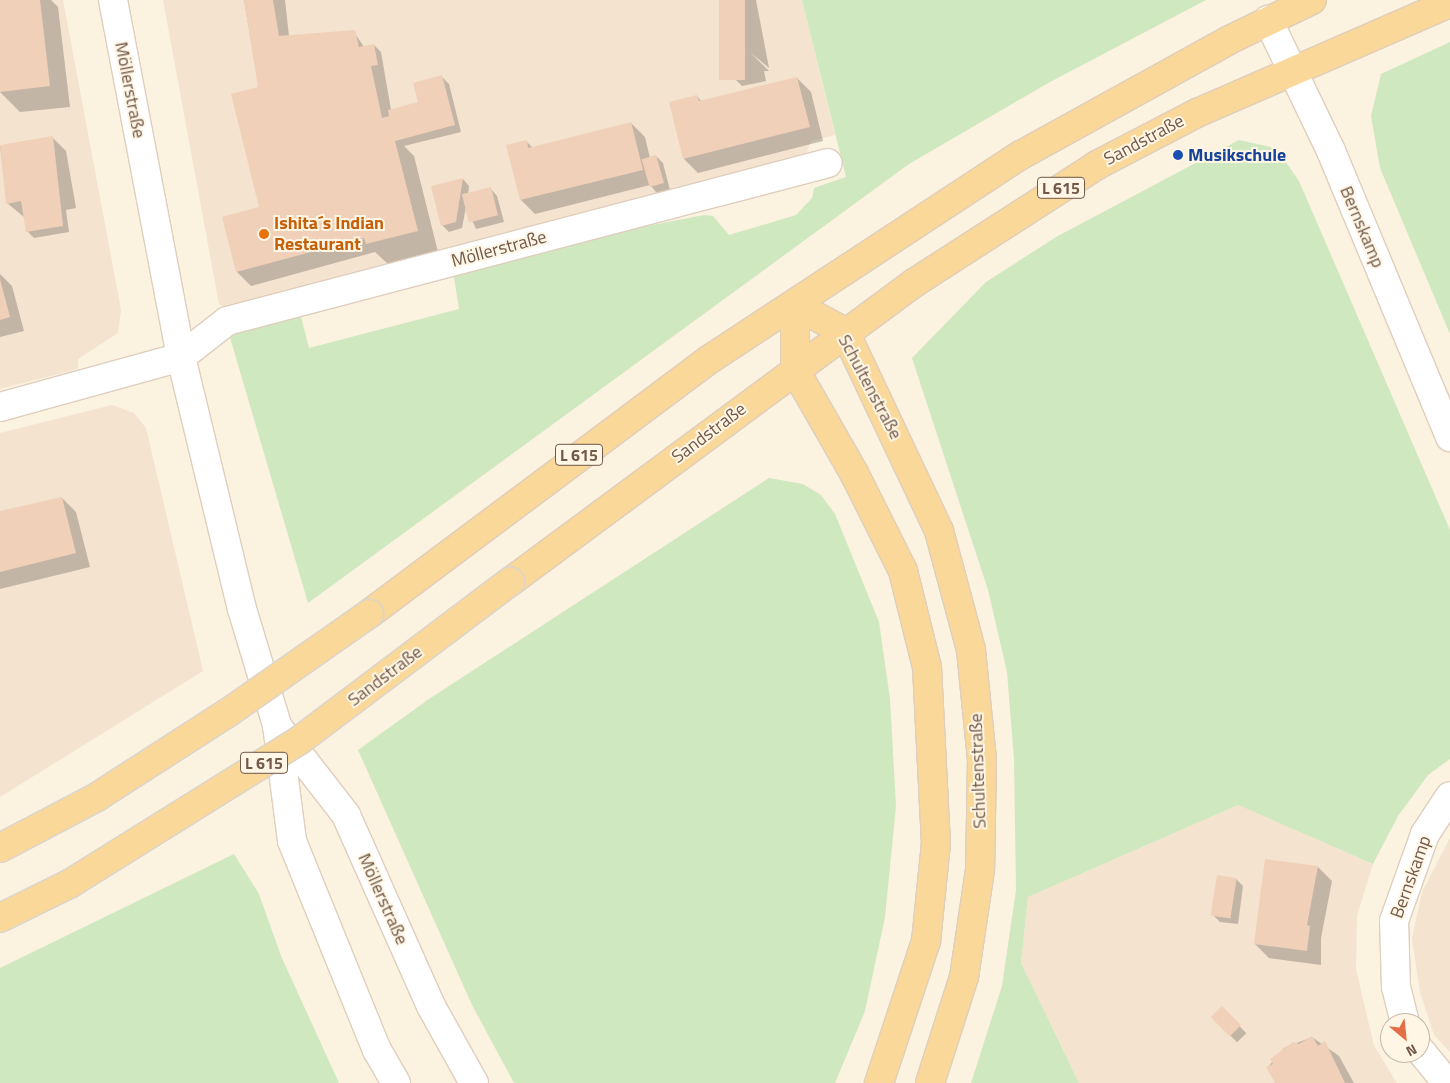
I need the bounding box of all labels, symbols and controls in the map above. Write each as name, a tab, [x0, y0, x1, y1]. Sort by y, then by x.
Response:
street label: Möllerstraße	[110, 40, 150, 140]
street label: Sandstraße	[1100, 110, 1188, 170]
place label: Musikschule	[1188, 144, 1286, 166]
marker: Musikschule	[1172, 149, 1184, 161]
road number: L 615	[1036, 174, 1086, 202]
street label: Bernskamp	[1335, 183, 1389, 271]
place label: Ishita´s Indian Restaurant	[274, 213, 384, 255]
street label: Möllerstraße	[449, 226, 549, 272]
marker: Ishita´s Indian Restaurant	[258, 228, 270, 240]
street label: Schultenstraße	[833, 331, 907, 443]
street label: Sandstraße	[668, 398, 750, 468]
road number: L 615	[554, 442, 604, 468]
street label: Sandstraße	[344, 641, 426, 711]
street label: Schultenstraße	[965, 713, 991, 829]
road number: L 615	[239, 750, 289, 776]
street label: Bernskamp	[1386, 833, 1436, 921]
street label: Möllerstraße	[353, 850, 413, 948]
north arrow	[1380, 1013, 1430, 1063]
text: N	[1403, 1039, 1421, 1062]

